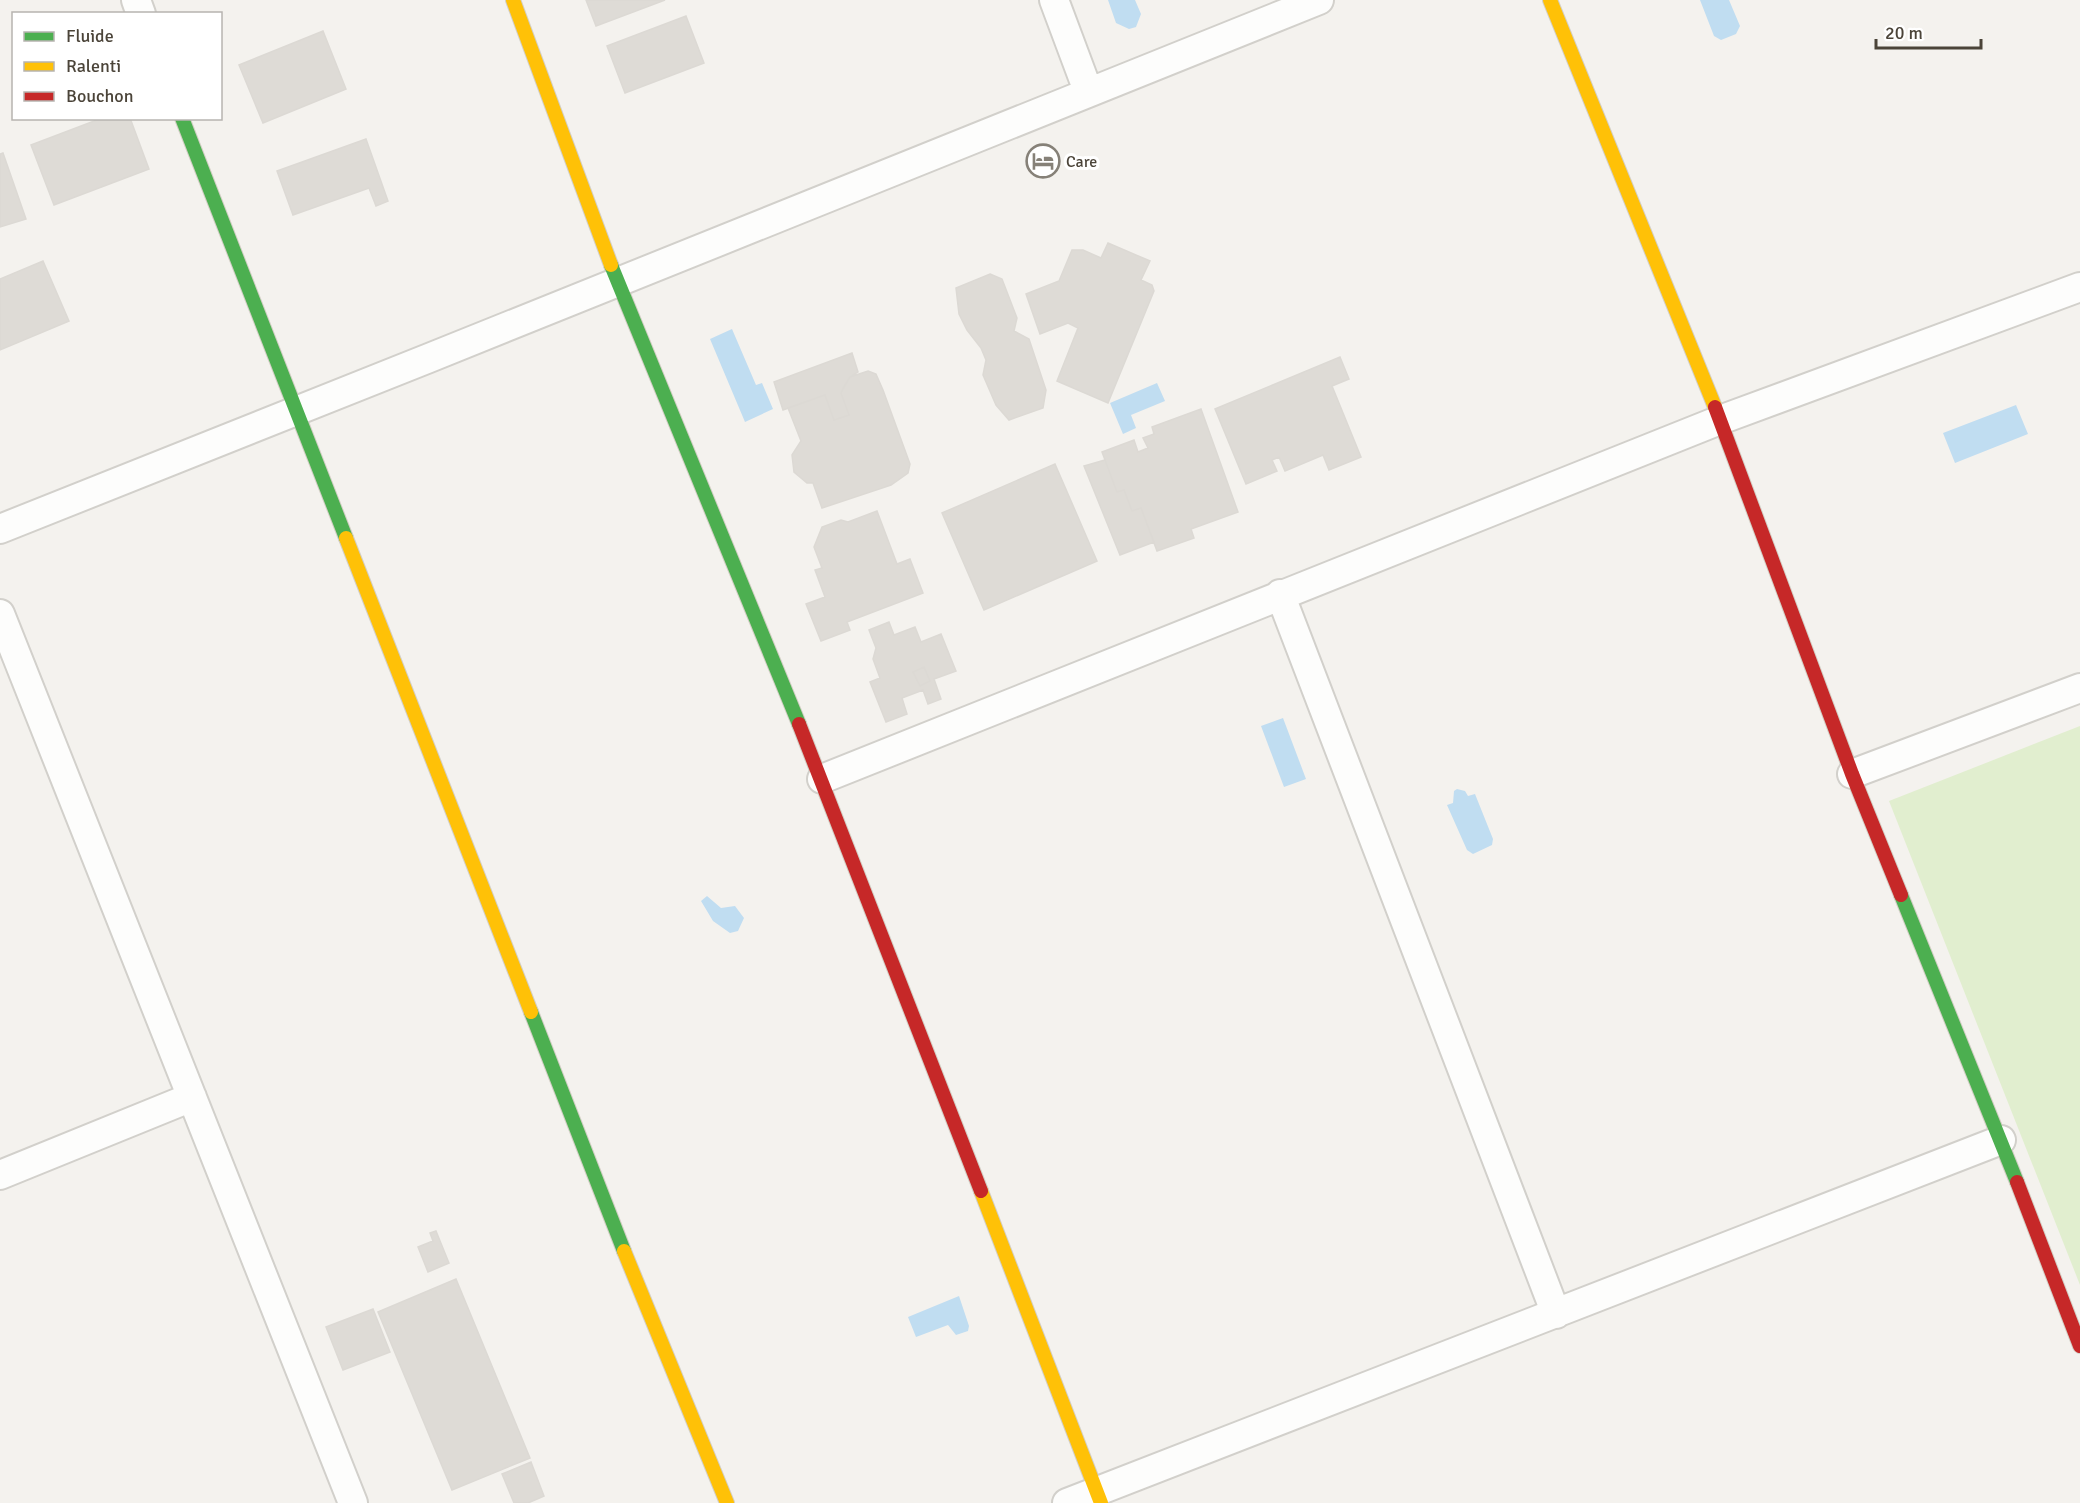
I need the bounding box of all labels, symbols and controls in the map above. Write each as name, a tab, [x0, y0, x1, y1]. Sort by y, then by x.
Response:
legend	[12, 12, 222, 120]
scale bar	[1876, 12, 1981, 50]
text: 20 m	[1885, 22, 1923, 44]
text: Fluide	[66, 25, 114, 47]
text: Ralenti	[66, 55, 121, 77]
text: Bouchon	[66, 85, 134, 107]
hotel icon: Care	[1025, 143, 1061, 179]
place label: Care	[1066, 152, 1097, 172]

